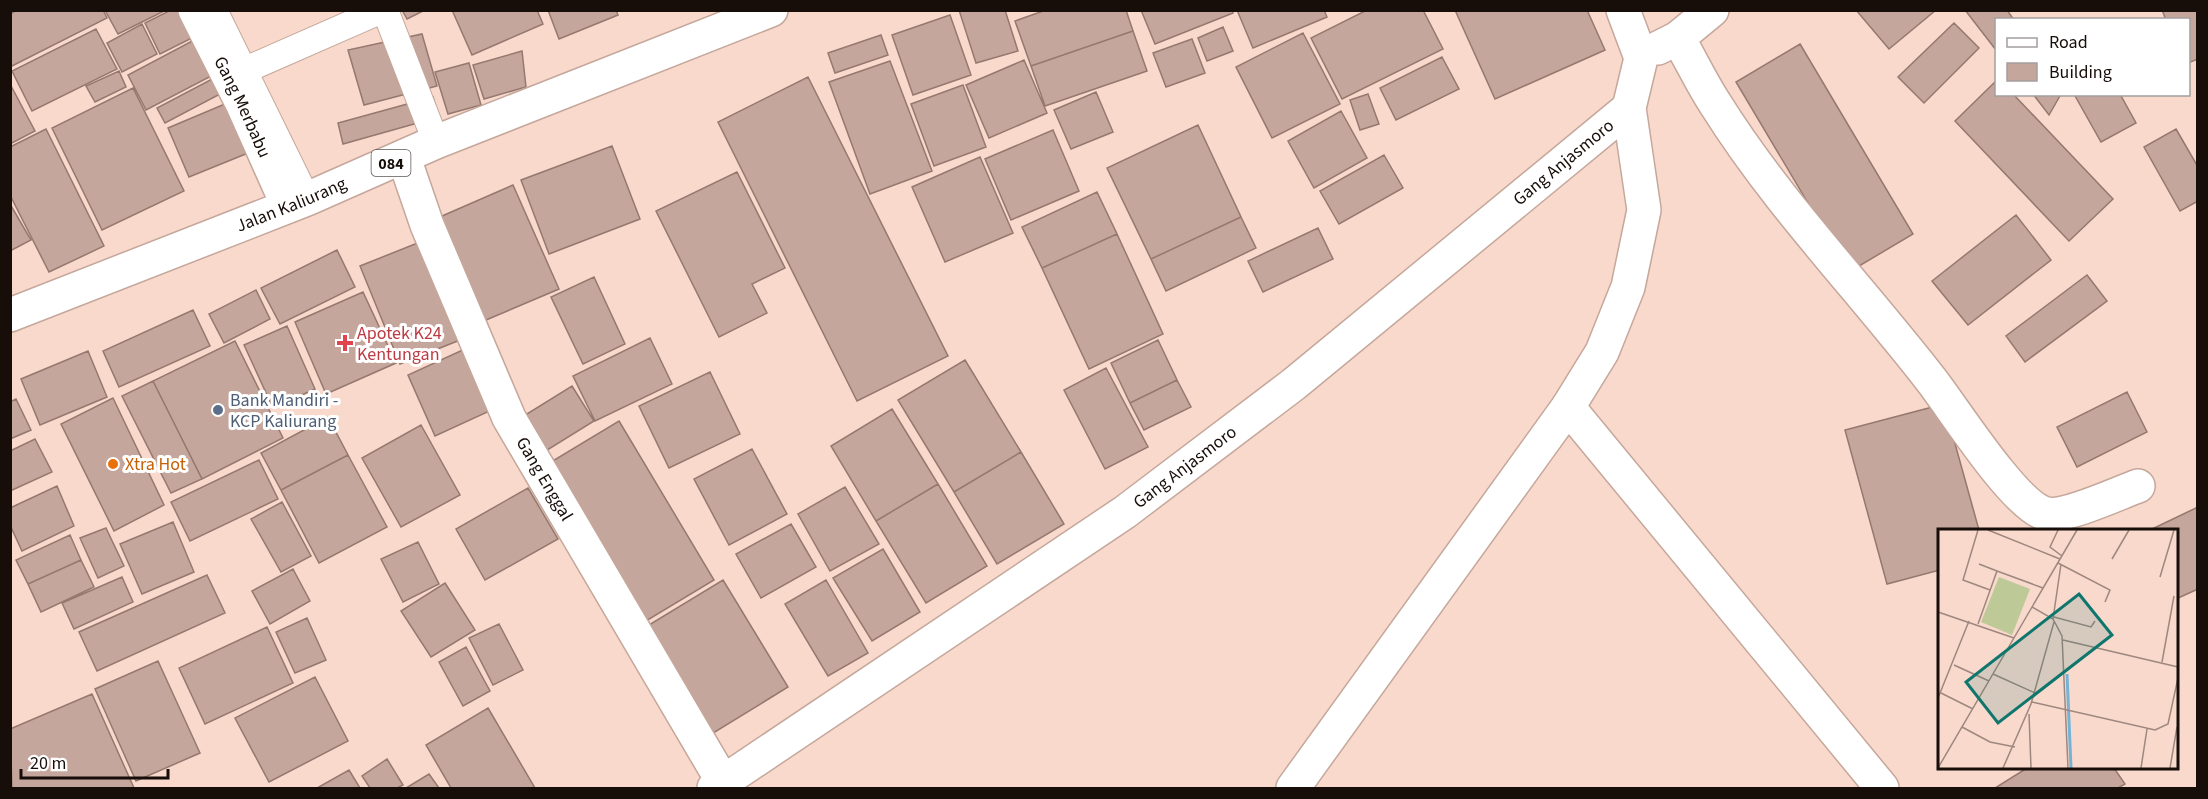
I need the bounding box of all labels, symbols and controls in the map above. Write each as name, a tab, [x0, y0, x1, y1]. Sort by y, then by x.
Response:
legend	[1995, 18, 2190, 96]
text: Road	[2049, 30, 2088, 55]
street label: Gang Merbabu	[207, 52, 277, 162]
text: Building	[2049, 60, 2112, 85]
street label: Gang Anjasmoro	[1508, 113, 1619, 212]
road number: 084	[372, 150, 410, 176]
street label: Jalan Kaliurang	[232, 171, 350, 239]
place label: Apotek K24 Kentungan	[357, 321, 442, 367]
marker: Apotek K24 Kentungan	[338, 336, 352, 350]
place label: Bank Mandiri - KCP Kaliurang	[230, 388, 338, 434]
marker: Bank Mandiri - KCP Kaliurang	[211, 403, 225, 417]
street label: Gang Anjasmoro	[1128, 420, 1242, 515]
street label: Gang Enggal	[510, 432, 579, 526]
place label: Xtra Hot	[125, 452, 186, 477]
marker: Xtra Hot	[106, 457, 120, 471]
inset map	[1938, 529, 2178, 769]
scale bar	[21, 742, 168, 780]
text: 20 m	[30, 751, 66, 776]

